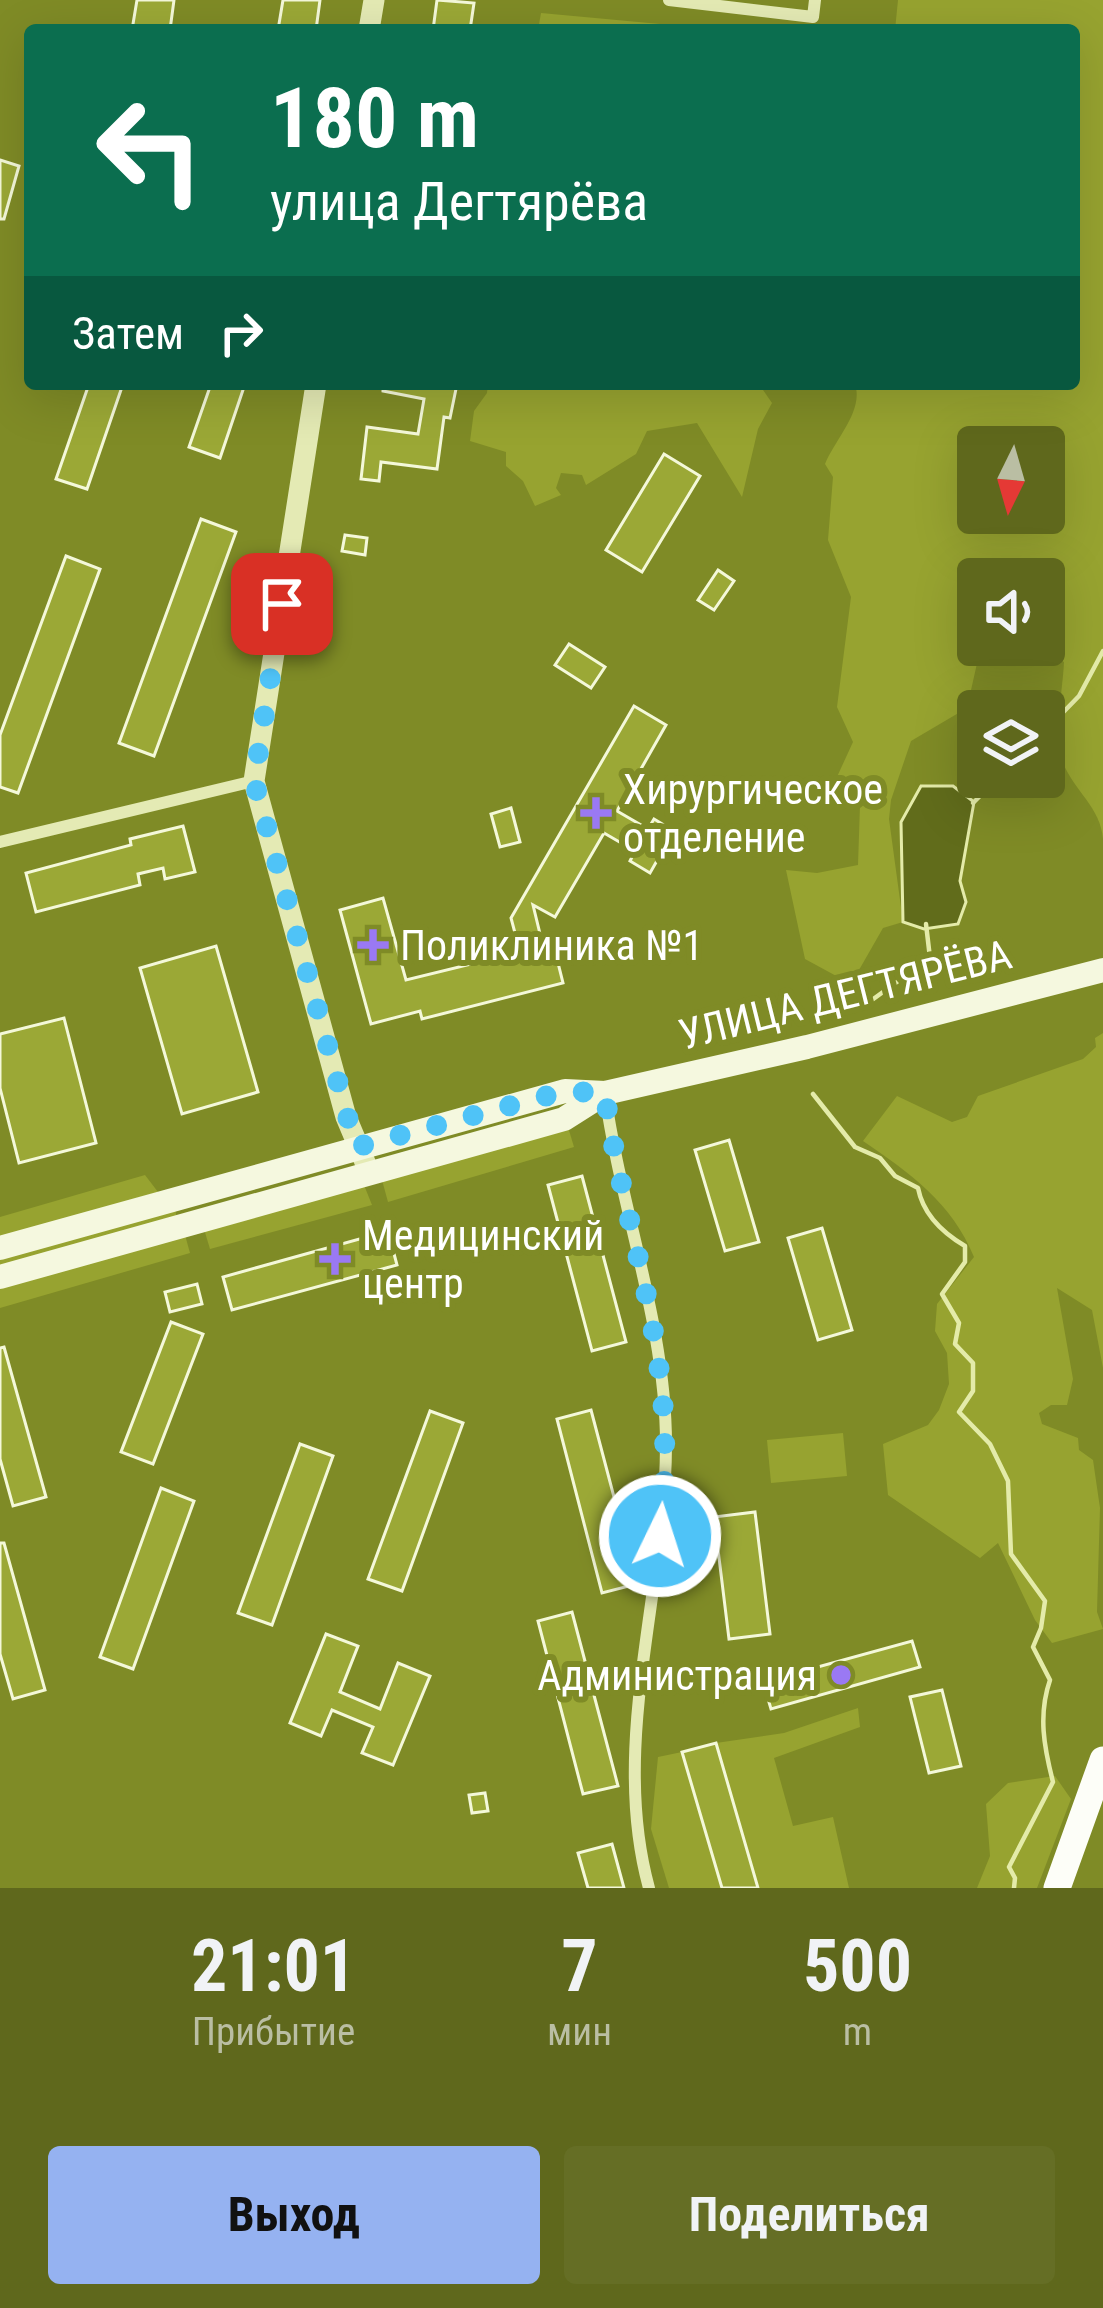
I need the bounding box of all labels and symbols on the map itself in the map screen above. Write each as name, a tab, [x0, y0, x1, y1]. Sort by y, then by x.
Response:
north arrow	[957, 426, 1065, 534]
pin	[231, 553, 333, 655]
place label: Хирургическое отделение	[623, 765, 883, 862]
marker: Хирургическое отделение	[580, 797, 612, 829]
place label: Поликлиника №1	[400, 921, 703, 970]
marker: Поликлиника №1	[357, 929, 389, 961]
street label: УЛИЦА ДЕГТЯРЁВА	[674, 929, 1016, 1059]
place label: Медицинский центр	[362, 1211, 604, 1308]
marker: Медицинский центр	[319, 1243, 351, 1275]
position arrow	[597, 1473, 723, 1599]
place label: Администрация	[537, 1651, 817, 1700]
marker: Администрация	[828, 1662, 854, 1688]

